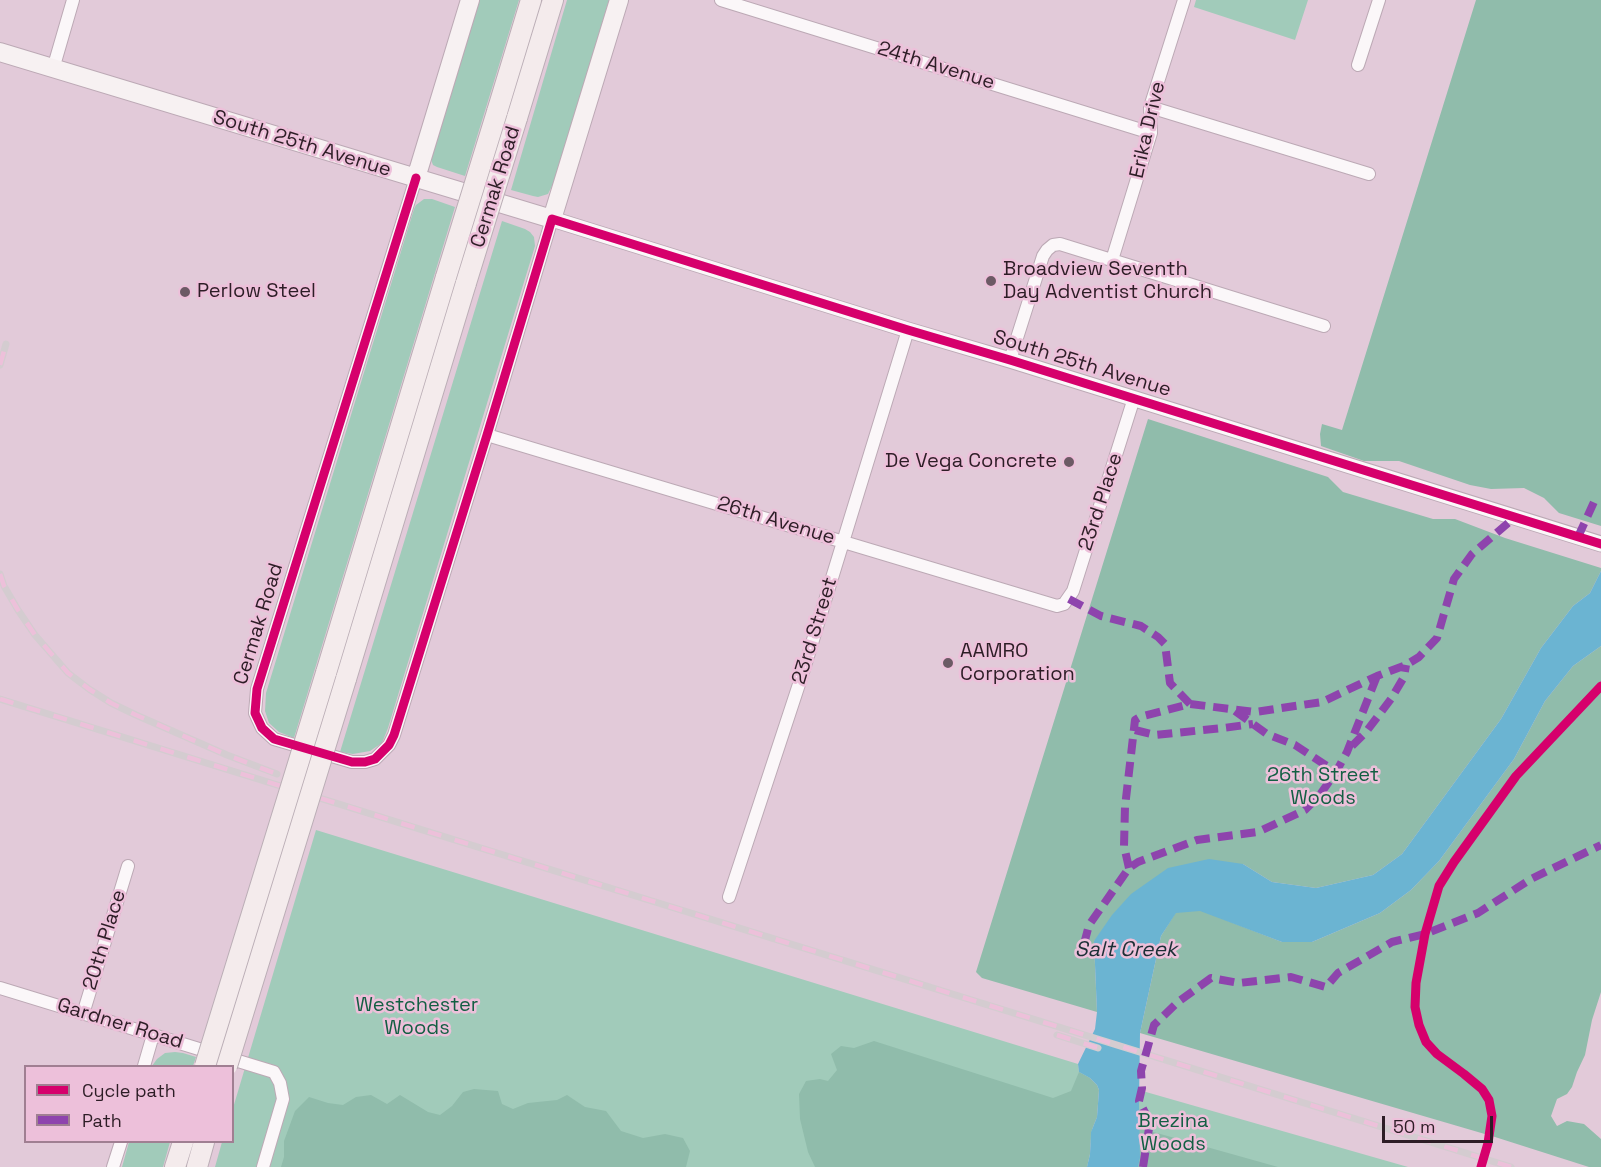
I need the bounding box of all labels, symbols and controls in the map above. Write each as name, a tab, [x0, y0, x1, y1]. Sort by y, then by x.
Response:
street label: 24th Avenue	[875, 37, 997, 95]
street label: Erika Drive	[1125, 79, 1171, 181]
street label: South 25th Avenue	[210, 106, 394, 182]
street label: Cermak Road	[466, 123, 526, 251]
place label: Broadview Seventh Day Adventist Church	[1003, 258, 1212, 305]
marker: Broadview Seventh Day Adventist Church	[984, 274, 998, 288]
place label: Perlow Steel	[197, 280, 316, 304]
marker: Perlow Steel	[178, 285, 192, 299]
street label: South 25th Avenue	[990, 326, 1174, 402]
place label: De Vega Concrete	[885, 450, 1057, 474]
street label: 23rd Place	[1074, 450, 1128, 554]
marker: De Vega Concrete	[1062, 455, 1076, 469]
street label: 26th Avenue	[714, 492, 838, 550]
street label: Cermak Road	[229, 560, 289, 688]
street label: 23rd Street	[787, 575, 843, 687]
place label: AAMRO Corporation	[960, 640, 1075, 687]
marker: AAMRO Corporation	[941, 656, 955, 670]
park label: 26th Street Woods	[1267, 764, 1379, 811]
street label: 20th Place	[78, 887, 132, 993]
water label: Salt Creek	[1075, 937, 1177, 963]
street label: Gardner Road	[54, 993, 186, 1055]
park label: Westchester Woods	[356, 994, 478, 1041]
legend	[24, 1065, 234, 1143]
text: Cycle path	[82, 1079, 176, 1102]
scale bar	[1385, 1104, 1496, 1142]
text: Path	[82, 1109, 122, 1132]
park label: Brezina Woods	[1138, 1110, 1208, 1157]
text: 50 m	[1393, 1115, 1435, 1138]

